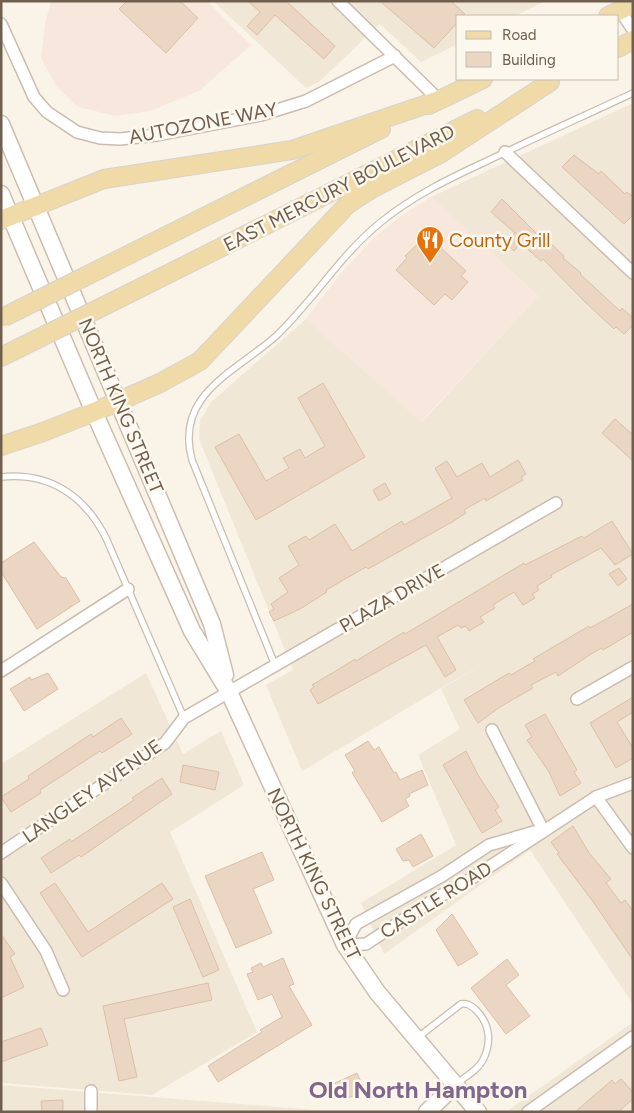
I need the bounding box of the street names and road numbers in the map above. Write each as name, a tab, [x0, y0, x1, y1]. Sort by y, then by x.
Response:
street label: AUTOZONE WAY	[127, 97, 280, 149]
street label: EAST MERCURY BOULEVARD	[220, 120, 458, 256]
street label: NORTH KING STREET	[74, 315, 169, 498]
street label: PLAZA DRIVE	[335, 559, 449, 637]
street label: LANGLEY AVENUE	[18, 734, 166, 848]
street label: NORTH KING STREET	[262, 784, 366, 964]
street label: CASTLE ROAD	[376, 857, 496, 943]

